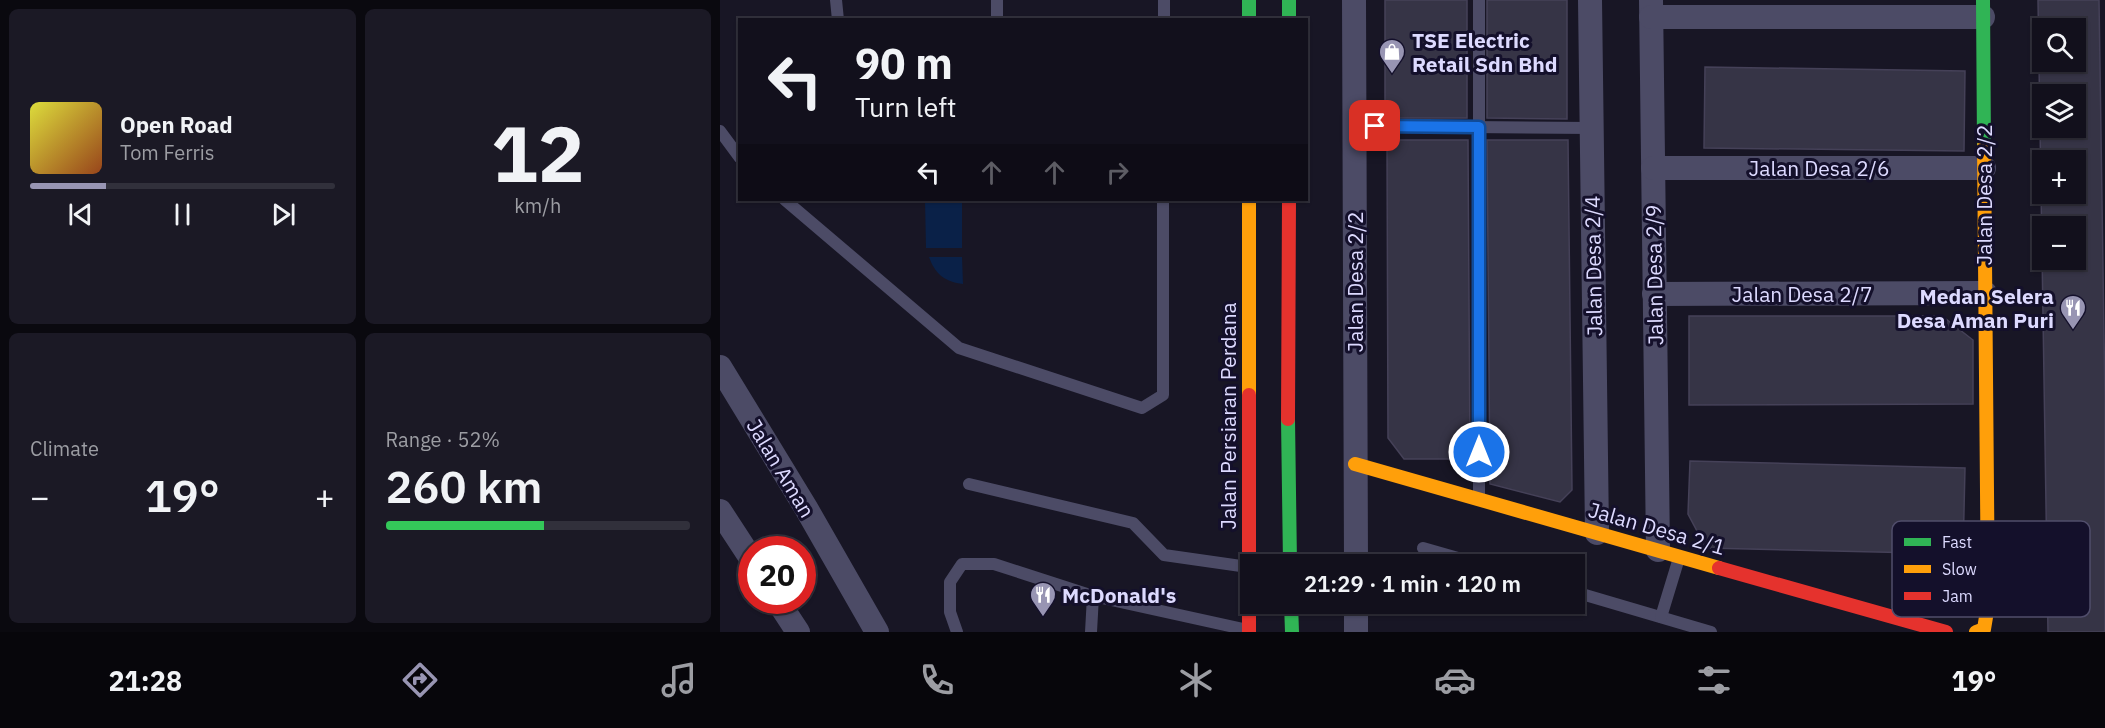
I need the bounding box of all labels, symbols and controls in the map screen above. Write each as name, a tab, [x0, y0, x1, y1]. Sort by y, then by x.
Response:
map controls	[2032, 18, 2086, 270]
button: search	[2032, 18, 2086, 72]
place label: TSE Electric Retail Sdn Bhd	[1412, 26, 1558, 78]
text: 90 m	[855, 36, 953, 91]
shop icon: TSE Electric Retail Sdn Bhd	[1377, 37, 1407, 75]
icon: left	[756, 42, 834, 120]
button: layers	[2032, 84, 2086, 138]
text: Turn left	[855, 89, 956, 124]
pin	[1349, 100, 1400, 151]
text: 12	[491, 102, 585, 203]
icon: arrive	[1358, 109, 1391, 142]
text: Open Road	[120, 110, 233, 139]
street label: Jalan Desa 2/2	[1970, 125, 1998, 266]
text: Tom Ferris	[120, 139, 215, 166]
button: +	[2032, 150, 2086, 204]
street label: Jalan Desa 2/6	[1749, 154, 1890, 182]
icon: left	[912, 156, 945, 189]
icon: ahead	[975, 156, 1008, 189]
icon: ahead	[1038, 156, 1071, 189]
icon: right	[1101, 156, 1134, 189]
text: km/h	[514, 192, 561, 219]
street label: Jalan Desa 2/4	[1578, 195, 1608, 337]
icon: previous	[64, 198, 97, 231]
icon: pause	[166, 198, 199, 231]
icon: next	[267, 198, 300, 231]
street label: Jalan Desa 2/9	[1639, 204, 1669, 346]
street label: Jalan Desa 2/2	[1341, 212, 1369, 353]
button: −	[2032, 216, 2086, 270]
street label: Jalan Desa 2/7	[1732, 280, 1873, 308]
place label: Medan Selera Desa Aman Puri	[1897, 282, 2054, 334]
restaurant icon: Medan Selera Desa Aman Puri	[2058, 293, 2088, 331]
street label: Jalan Persiaran Perdana	[1214, 302, 1242, 530]
street label: Jalan Aman	[740, 413, 822, 523]
position arrow	[1447, 420, 1511, 484]
text: Range · 52%	[386, 426, 500, 453]
text: Climate	[30, 435, 99, 462]
text: 260 km	[386, 457, 542, 515]
text: 19°	[145, 466, 220, 524]
text: −	[30, 475, 50, 518]
text: +	[315, 475, 334, 518]
street label: Jalan Desa 2/1	[1585, 495, 1729, 561]
legend	[1892, 521, 2090, 617]
text: Fast	[1942, 532, 1972, 552]
speed limit sign: 20	[738, 536, 816, 614]
text: Slow	[1942, 559, 1977, 579]
text: 21:29 · 1 min · 120 m	[1304, 569, 1521, 598]
restaurant icon: McDonald's	[1028, 580, 1058, 618]
place label: McDonald's	[1062, 581, 1176, 609]
text: Jam	[1942, 586, 1973, 606]
icon: directions	[399, 659, 441, 701]
icon: music	[658, 659, 700, 701]
icon: phone	[916, 659, 958, 701]
icon: climate	[1175, 659, 1217, 701]
icon: car	[1434, 659, 1476, 701]
icon: filters	[1693, 659, 1735, 701]
text: 21:28	[108, 663, 182, 698]
text: 19°	[1951, 663, 1997, 698]

